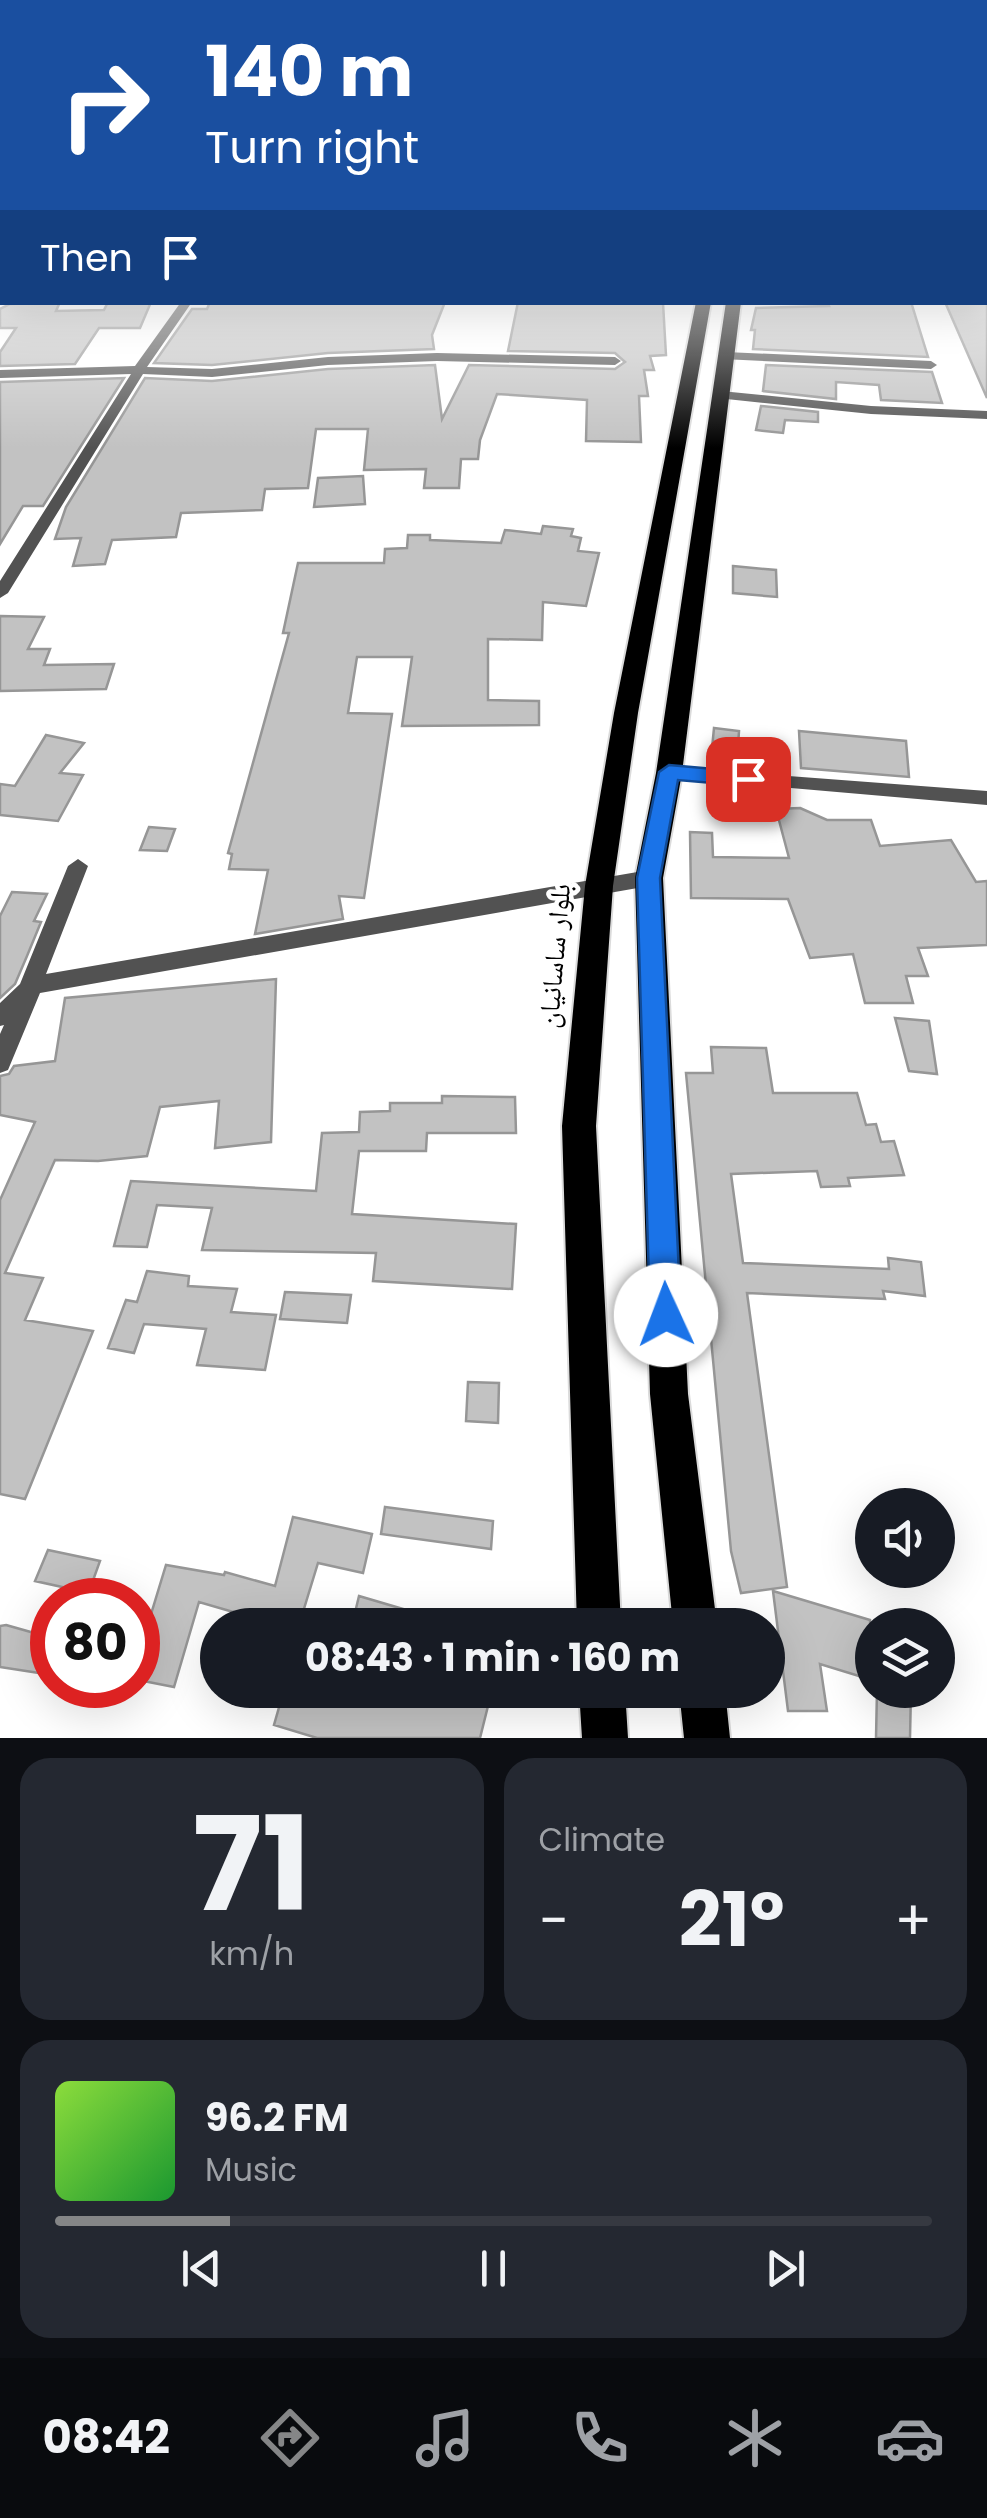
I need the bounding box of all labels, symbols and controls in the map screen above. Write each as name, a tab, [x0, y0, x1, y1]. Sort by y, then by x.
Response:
text: 140 m	[205, 22, 413, 121]
icon: right	[40, 40, 170, 170]
text: Turn right	[205, 116, 419, 179]
icon: arrive	[153, 230, 208, 285]
text: Then	[40, 231, 133, 284]
pin	[706, 737, 791, 822]
icon: arrive	[721, 752, 776, 807]
street label: بلوار ساسانیان	[529, 882, 580, 1030]
position arrow	[614, 1263, 718, 1367]
map controls	[855, 1488, 955, 1708]
button: sound	[855, 1488, 955, 1588]
speed limit sign: 80	[30, 1578, 160, 1708]
button: layers	[855, 1608, 955, 1708]
text: 08:43 · 1 min · 160 m	[305, 1631, 680, 1684]
text: 71	[193, 1773, 311, 1956]
text: Climate	[539, 1817, 665, 1862]
text: 21°	[679, 1867, 785, 1972]
text: −	[539, 1882, 569, 1959]
text: +	[894, 1882, 932, 1959]
text: km/h	[209, 1931, 294, 1976]
text: 96.2 FM	[205, 2091, 349, 2144]
text: Music	[205, 2147, 297, 2192]
icon: previous	[174, 2241, 229, 2296]
icon: pause	[466, 2241, 521, 2296]
icon: next	[758, 2241, 813, 2296]
icon: directions	[255, 2403, 325, 2473]
icon: music	[410, 2403, 480, 2473]
icon: phone	[565, 2403, 635, 2473]
icon: climate	[720, 2403, 790, 2473]
icon: car	[875, 2403, 945, 2473]
text: 08:42	[42, 2406, 170, 2469]

